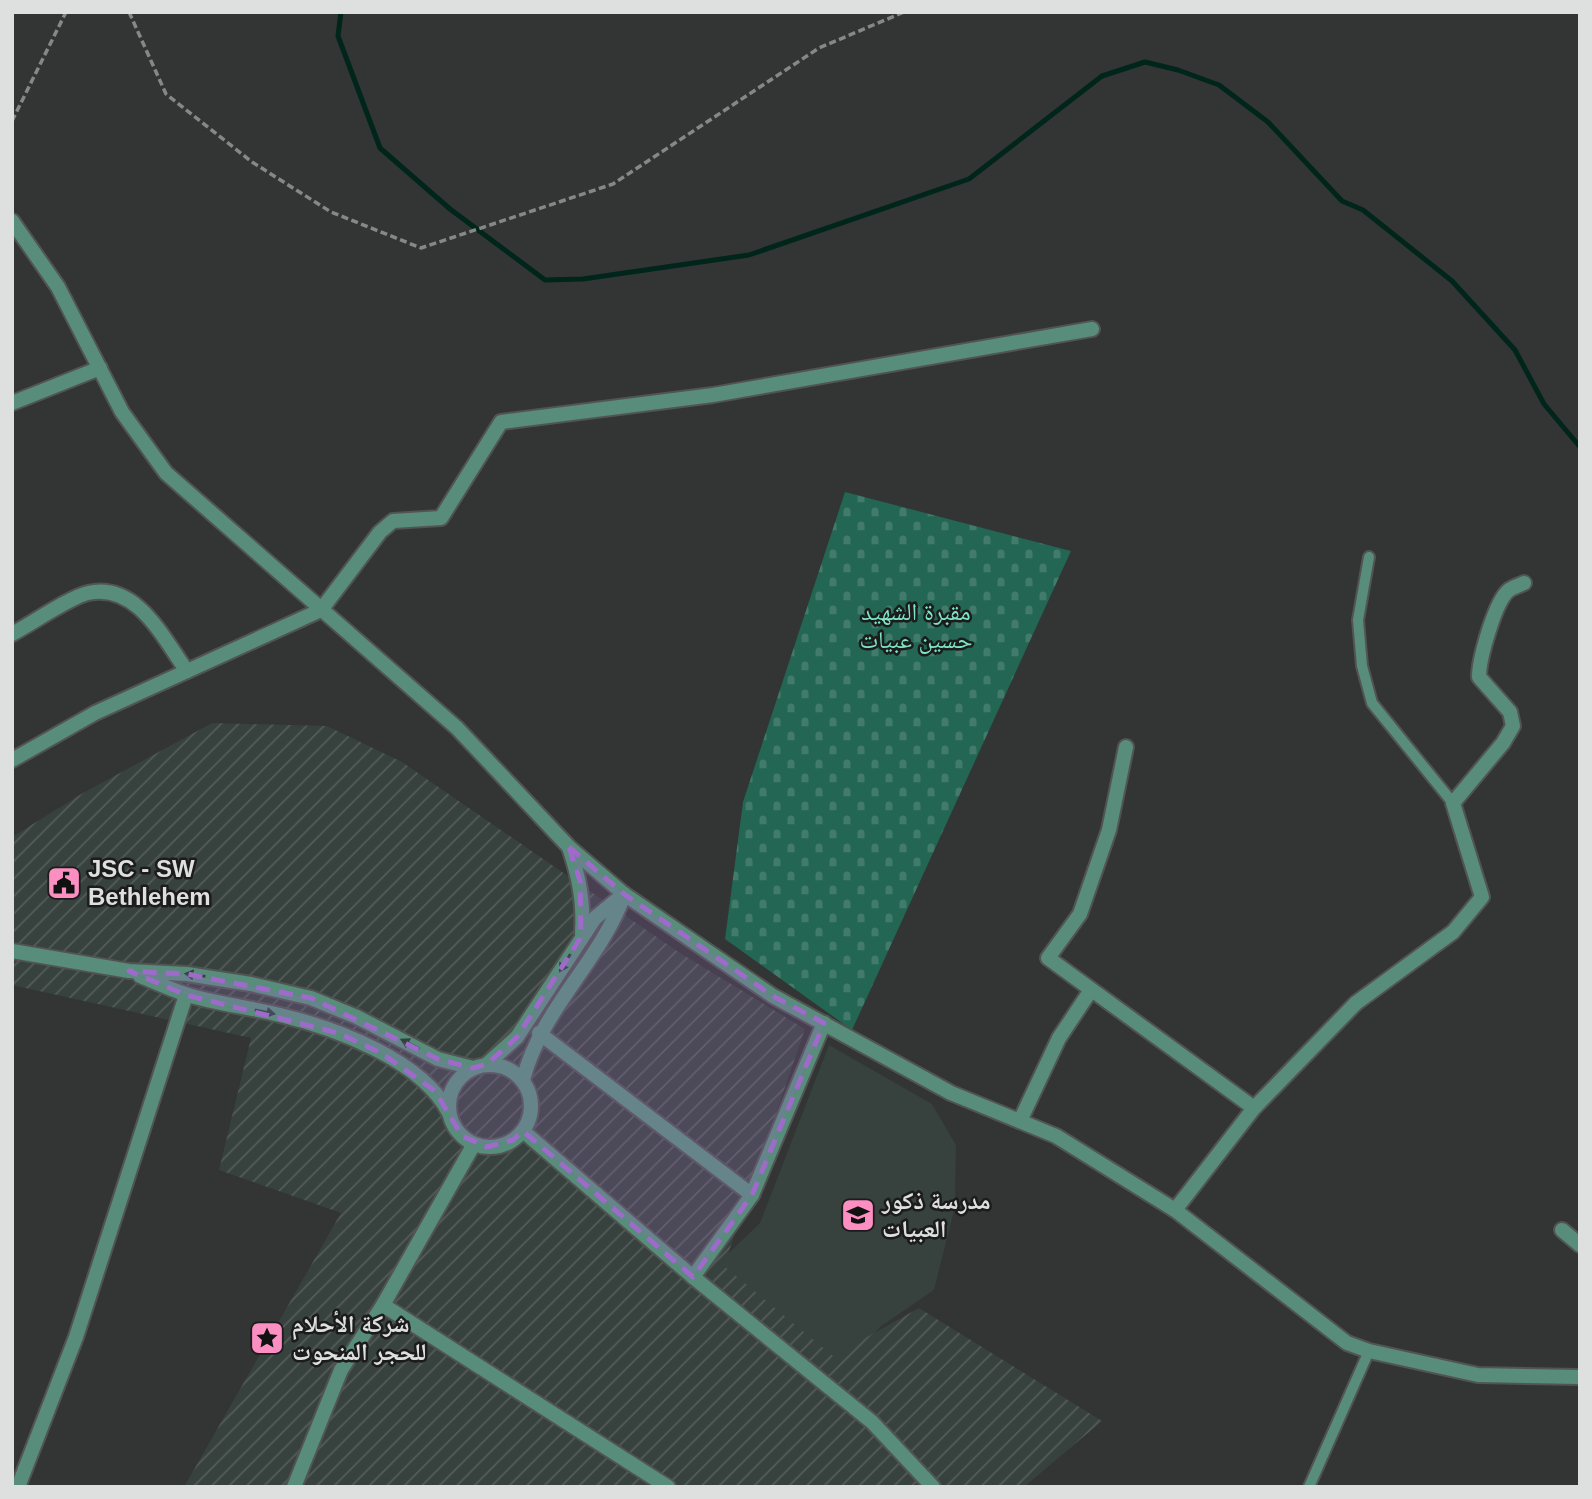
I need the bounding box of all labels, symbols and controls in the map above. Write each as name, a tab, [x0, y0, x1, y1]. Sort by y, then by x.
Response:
park label: مقبرة الشهيد حسين عبيات	[860, 598, 972, 654]
place label: JSC - SW Bethlehem	[88, 855, 211, 910]
public building icon: JSC - SW Bethlehem	[45, 864, 83, 902]
one-way arrow	[558, 954, 571, 973]
one-way arrow	[184, 970, 206, 981]
one-way arrow	[254, 1006, 276, 1017]
one-way arrow	[399, 1039, 419, 1051]
place label: مدرسة ذكور العبيات	[881, 1187, 991, 1243]
school or university icon: مدرسة ذكور العبيات	[839, 1196, 877, 1234]
place label: شركة الأحلام للحجر المنحوت	[292, 1310, 427, 1365]
place icon: شركة الأحلام للحجر المنحوت	[248, 1319, 286, 1357]

